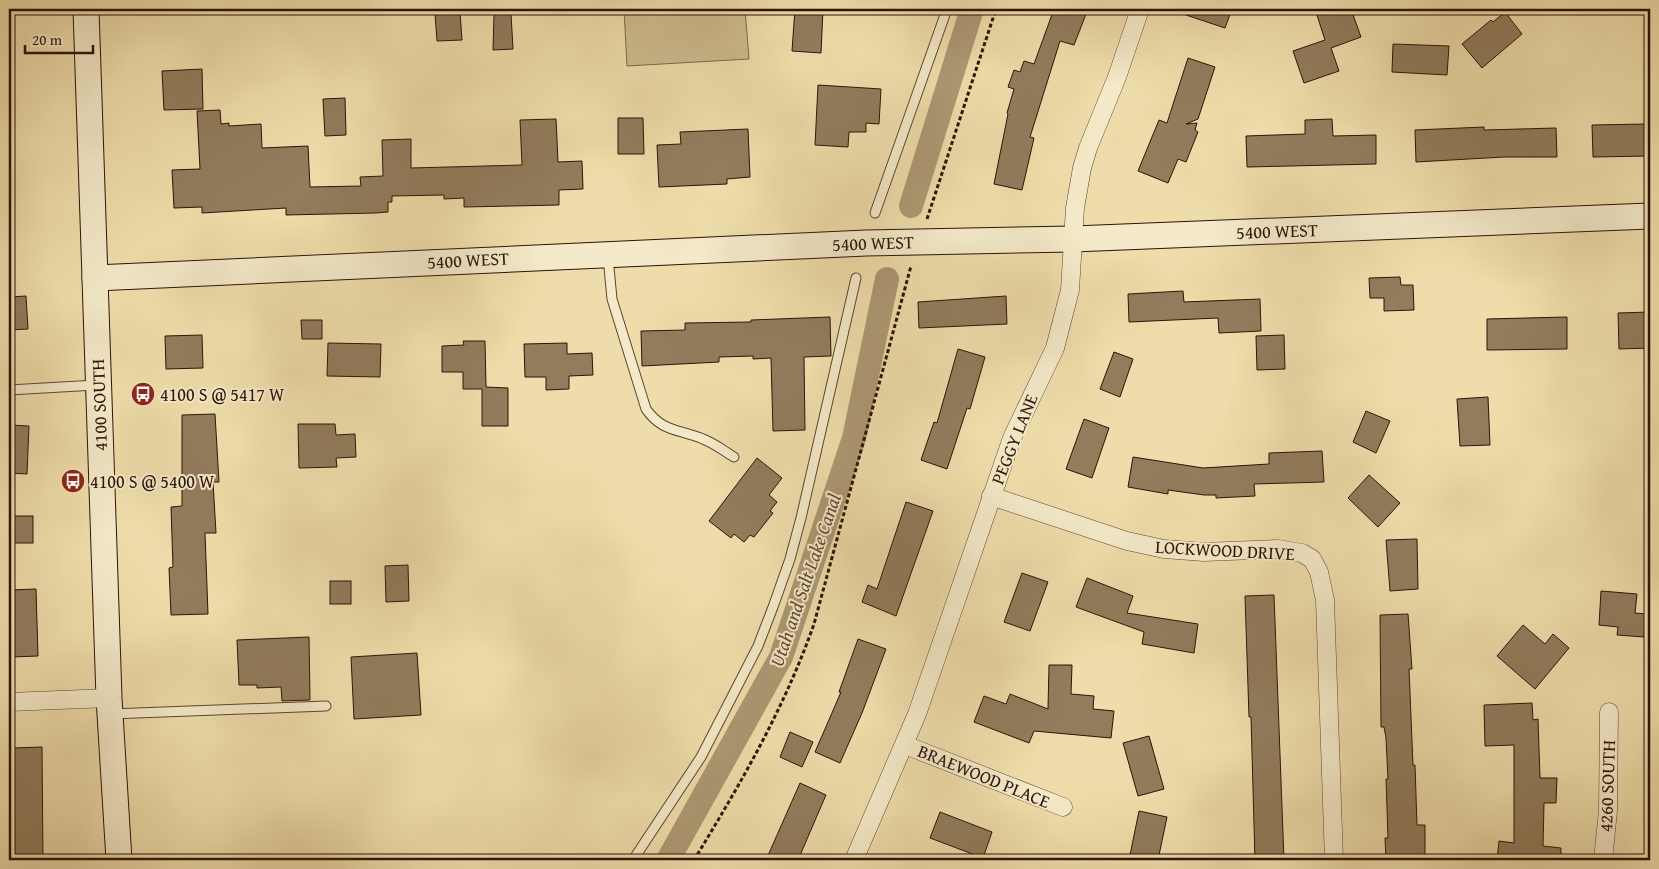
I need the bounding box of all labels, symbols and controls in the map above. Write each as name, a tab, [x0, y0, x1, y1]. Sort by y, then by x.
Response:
scale bar	[25, 22, 92, 54]
text: 20 m	[32, 29, 63, 50]
street label: 5400 WEST	[1236, 216, 1318, 246]
street label: 5400 WEST	[832, 228, 914, 258]
street label: 5400 WEST	[426, 244, 510, 276]
street label: 4100 SOUTH	[84, 358, 114, 452]
bus stop icon: 4100 S @ 5417 W	[130, 381, 156, 407]
place label: 4100 S @ 5417 W	[160, 381, 285, 408]
street label: PEGGY LANE	[984, 390, 1044, 488]
bus stop icon: 4100 S @ 5400 W	[60, 468, 86, 494]
place label: 4100 S @ 5400 W	[90, 468, 215, 495]
water label: Utah and Salt Lake Canal	[762, 489, 848, 670]
street label: LOCKWOOD DRIVE	[1155, 533, 1295, 567]
street label: BRAEWOOD PLACE	[914, 737, 1054, 815]
street label: 4260 SOUTH	[1592, 739, 1622, 833]

